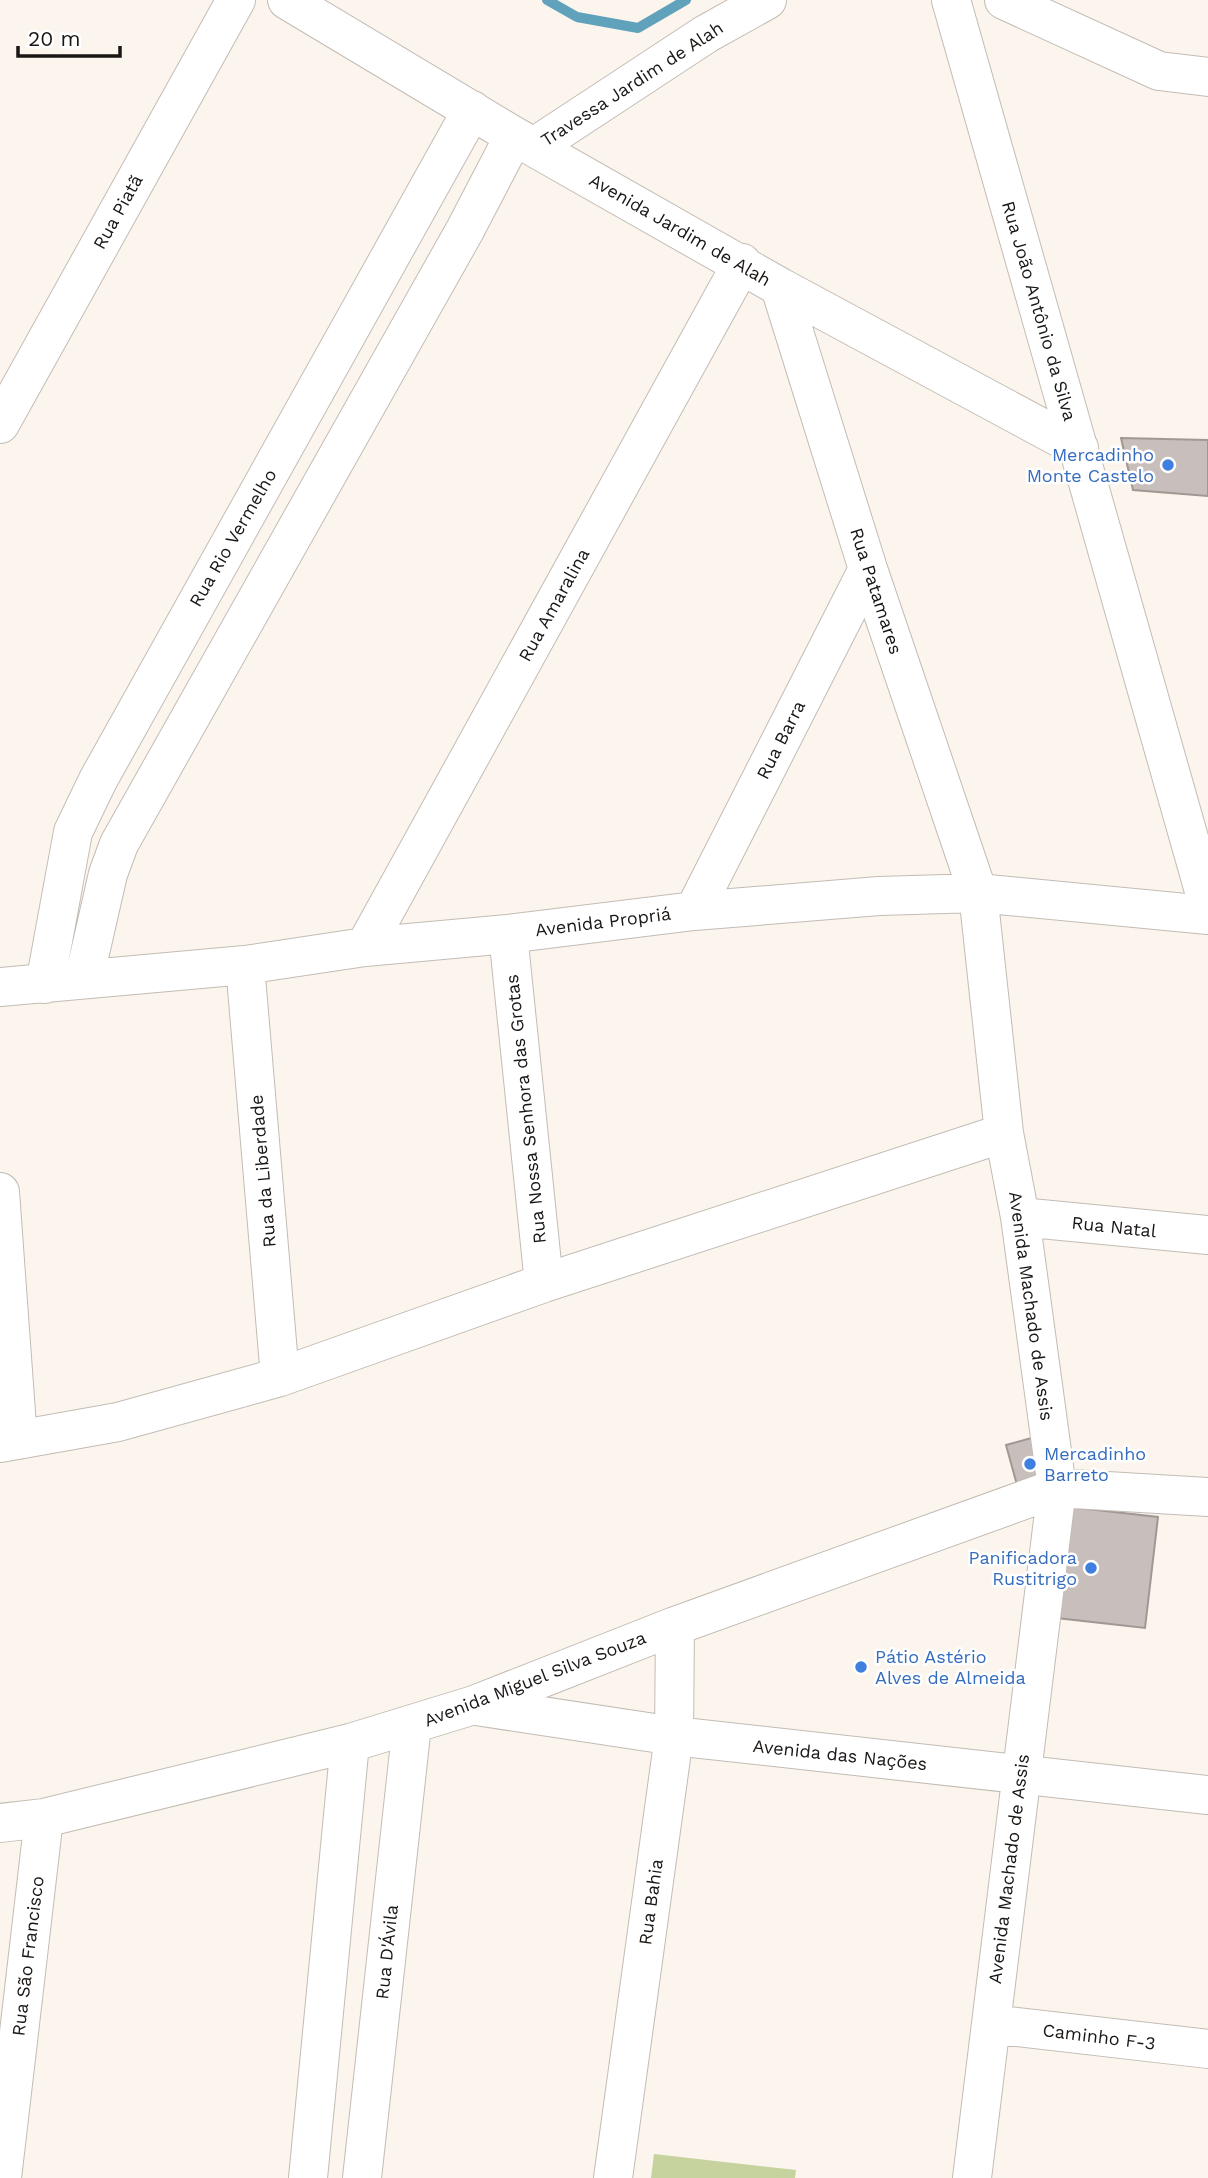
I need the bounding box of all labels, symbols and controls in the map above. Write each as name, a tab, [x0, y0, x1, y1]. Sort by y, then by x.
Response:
scale bar	[18, 14, 119, 58]
street label: Travessa Jardim de Alah	[537, 17, 727, 150]
text: 20 m	[28, 26, 80, 51]
street label: Avenida Jardim de Alah	[586, 169, 775, 290]
street label: Rua Piatã	[88, 171, 147, 253]
street label: Rua João Antônio da Silva	[998, 199, 1081, 423]
place label: Mercadinho Monte Castelo	[1027, 444, 1154, 486]
marker: Mercadinho Monte Castelo	[1160, 457, 1176, 473]
street label: Rua Rio Vermelho	[185, 465, 280, 610]
street label: Rua Patamares	[846, 525, 907, 657]
street label: Rua Amaralina	[514, 544, 593, 665]
street label: Rua Barra	[752, 697, 809, 783]
street label: Avenida Propriá	[534, 903, 672, 940]
street label: Rua Nossa Senhora das Grotas	[501, 973, 550, 1245]
street label: Rua da Liberdade	[245, 1094, 280, 1248]
street label: Avenida Machado de Assis	[1005, 1190, 1058, 1422]
street label: Rua Natal	[1071, 1212, 1158, 1241]
place label: Mercadinho Barreto	[1044, 1443, 1146, 1485]
marker: Mercadinho Barreto	[1022, 1456, 1038, 1472]
place label: Panificadora Rustitrigo	[968, 1547, 1077, 1589]
marker: Panificadora Rustitrigo	[1083, 1560, 1099, 1576]
street label: Avenida Miguel Silva Souza	[421, 1626, 649, 1731]
place label: Pátio Astério Alves de Almeida	[875, 1646, 1026, 1688]
marker: Pátio Astério Alves de Almeida	[853, 1659, 869, 1675]
street label: Avenida das Nações	[752, 1735, 928, 1774]
street label: Avenida Machado de Assis	[984, 1753, 1033, 1985]
street label: Rua Bahia	[634, 1857, 667, 1946]
street label: Rua São Francisco	[7, 1875, 48, 2037]
street label: Rua D'Ávila	[371, 1903, 402, 2000]
street label: Caminho F-3	[1042, 2019, 1157, 2054]

